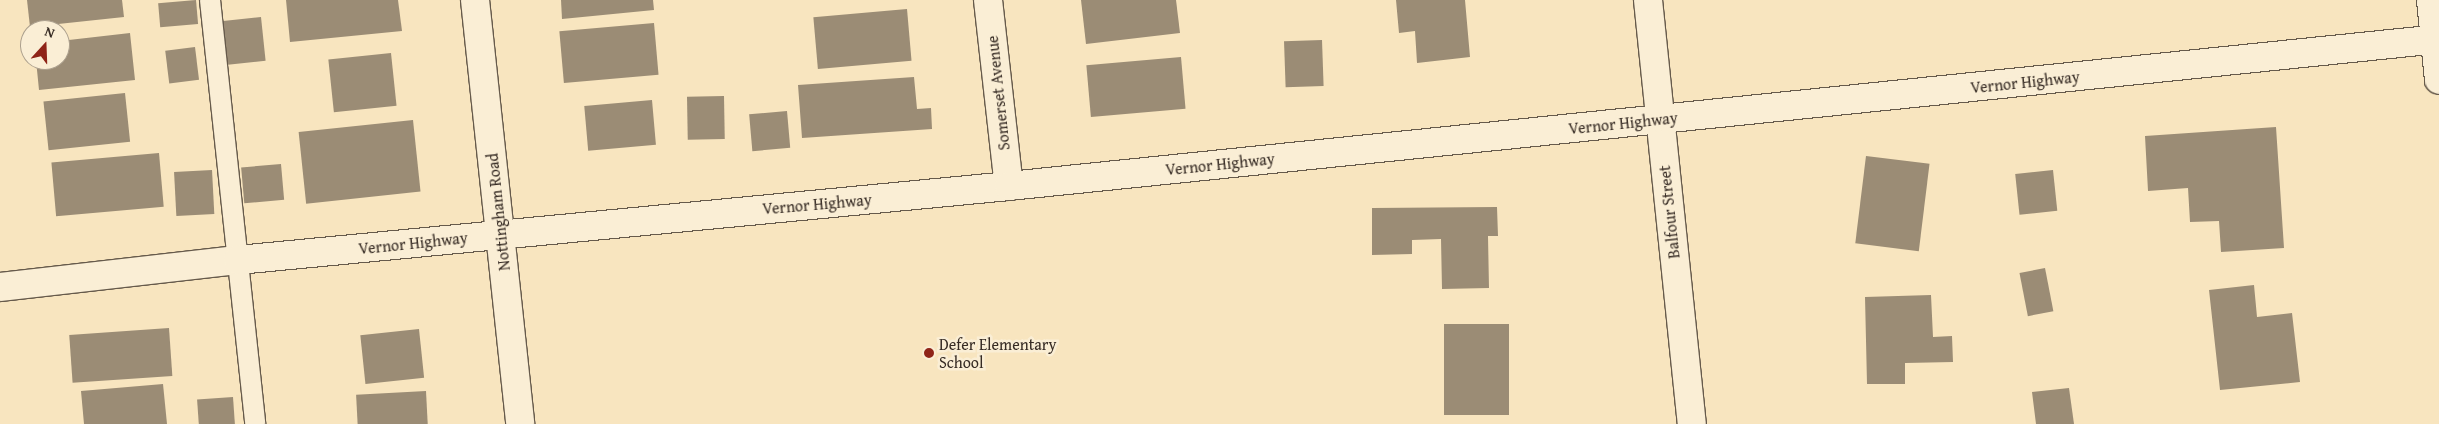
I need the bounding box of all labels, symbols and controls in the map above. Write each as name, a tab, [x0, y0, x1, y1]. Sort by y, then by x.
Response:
north arrow	[20, 20, 70, 70]
text: N	[42, 21, 58, 43]
street label: Somerset Avenue	[982, 35, 1014, 151]
street label: Vernor Highway	[1969, 67, 2081, 97]
street label: Vernor Highway	[1567, 108, 1679, 138]
street label: Vernor Highway	[1164, 149, 1276, 179]
street label: Nottingham Road	[482, 152, 514, 272]
street label: Balfour Street	[1655, 164, 1683, 260]
street label: Vernor Highway	[762, 190, 872, 218]
street label: Vernor Highway	[357, 228, 469, 258]
place label: Defer Elementary School	[939, 334, 1056, 372]
marker: Defer Elementary School	[923, 347, 935, 359]

